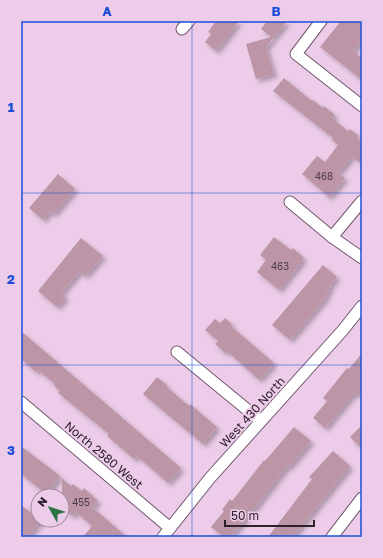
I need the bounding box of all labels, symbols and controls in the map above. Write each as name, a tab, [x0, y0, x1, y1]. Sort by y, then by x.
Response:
text: A	[102, 3, 112, 19]
text: B	[271, 3, 281, 19]
text: 1	[8, 99, 15, 115]
house number: 468	[315, 170, 333, 182]
house number: 463	[271, 260, 289, 272]
text: 2	[7, 271, 15, 287]
street label: West 430 North	[216, 373, 288, 451]
street label: North 2580 West	[62, 418, 146, 492]
text: 3	[7, 442, 15, 458]
north arrow	[30, 488, 70, 528]
text: N	[34, 494, 50, 509]
house number: 455	[72, 496, 90, 508]
scale bar	[225, 502, 314, 528]
text: 50 m	[231, 508, 259, 523]

